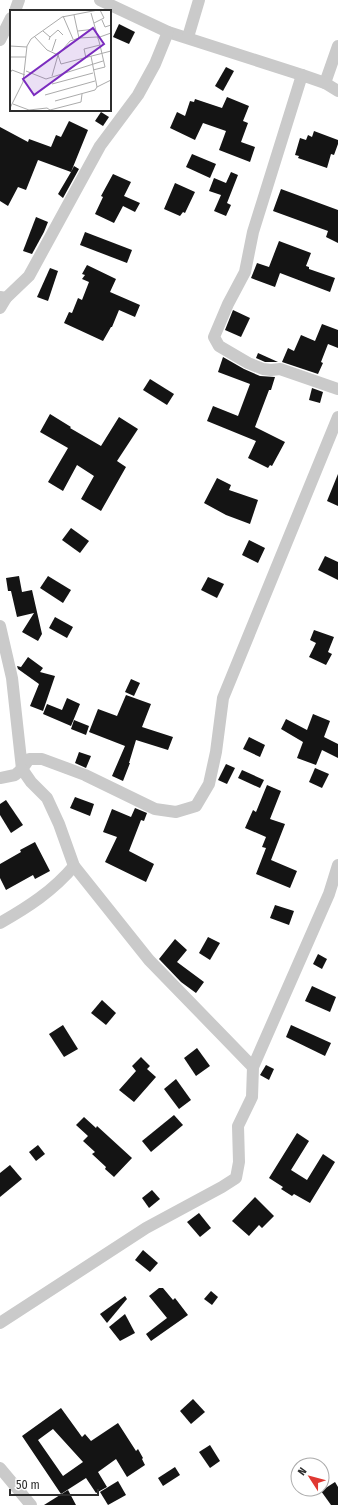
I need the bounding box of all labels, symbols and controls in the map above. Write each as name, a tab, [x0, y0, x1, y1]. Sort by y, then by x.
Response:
inset map	[10, 10, 111, 111]
north arrow	[290, 1457, 330, 1497]
text: N	[295, 1465, 310, 1478]
scale bar	[10, 1471, 98, 1497]
text: 50 m	[16, 1478, 40, 1492]

